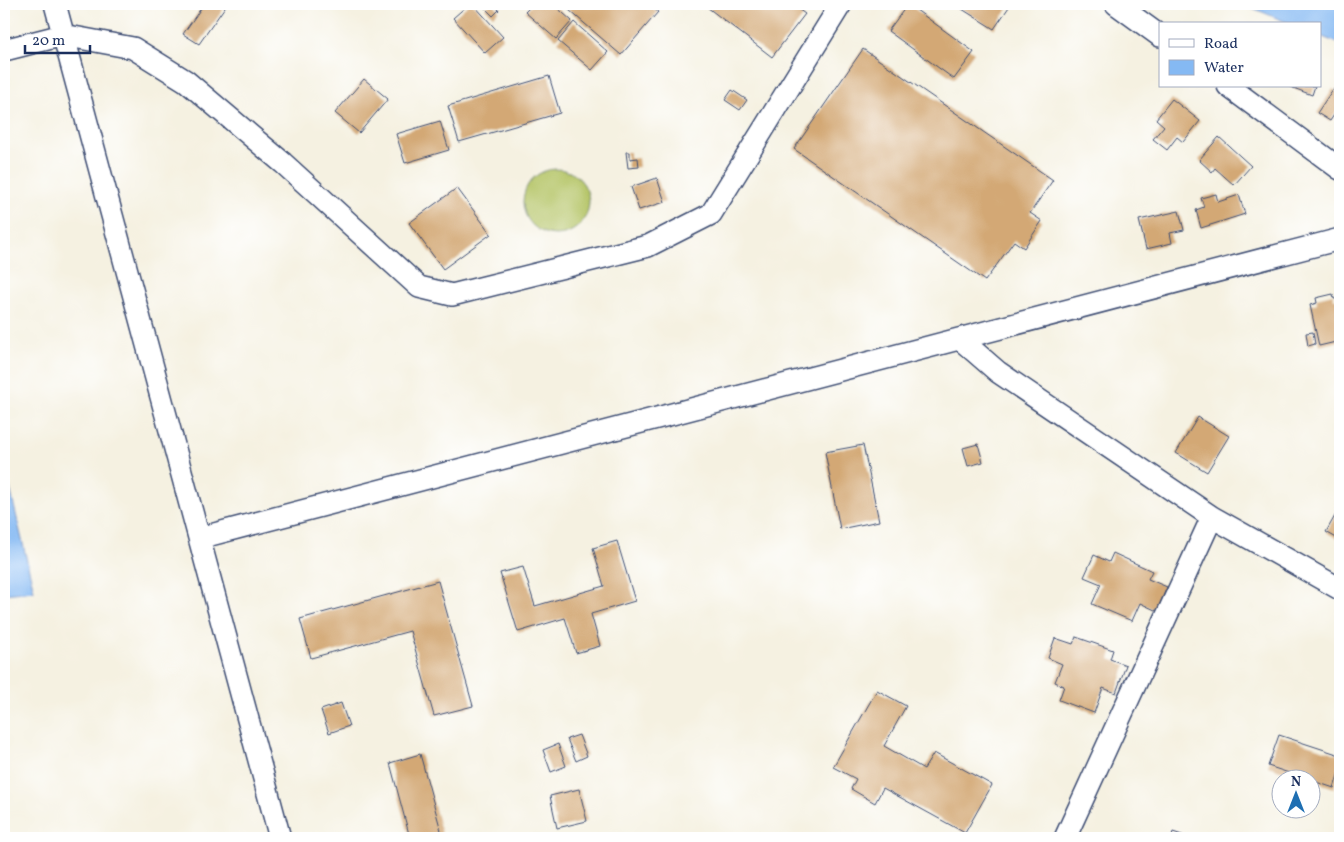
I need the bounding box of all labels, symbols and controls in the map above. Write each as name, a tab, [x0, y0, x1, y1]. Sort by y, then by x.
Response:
scale bar	[25, 22, 90, 54]
legend	[1159, 22, 1322, 88]
text: 20 m	[32, 31, 65, 52]
text: Road	[1204, 34, 1238, 55]
text: Water	[1204, 58, 1244, 79]
north arrow	[1272, 770, 1322, 820]
text: N	[1291, 773, 1301, 792]

